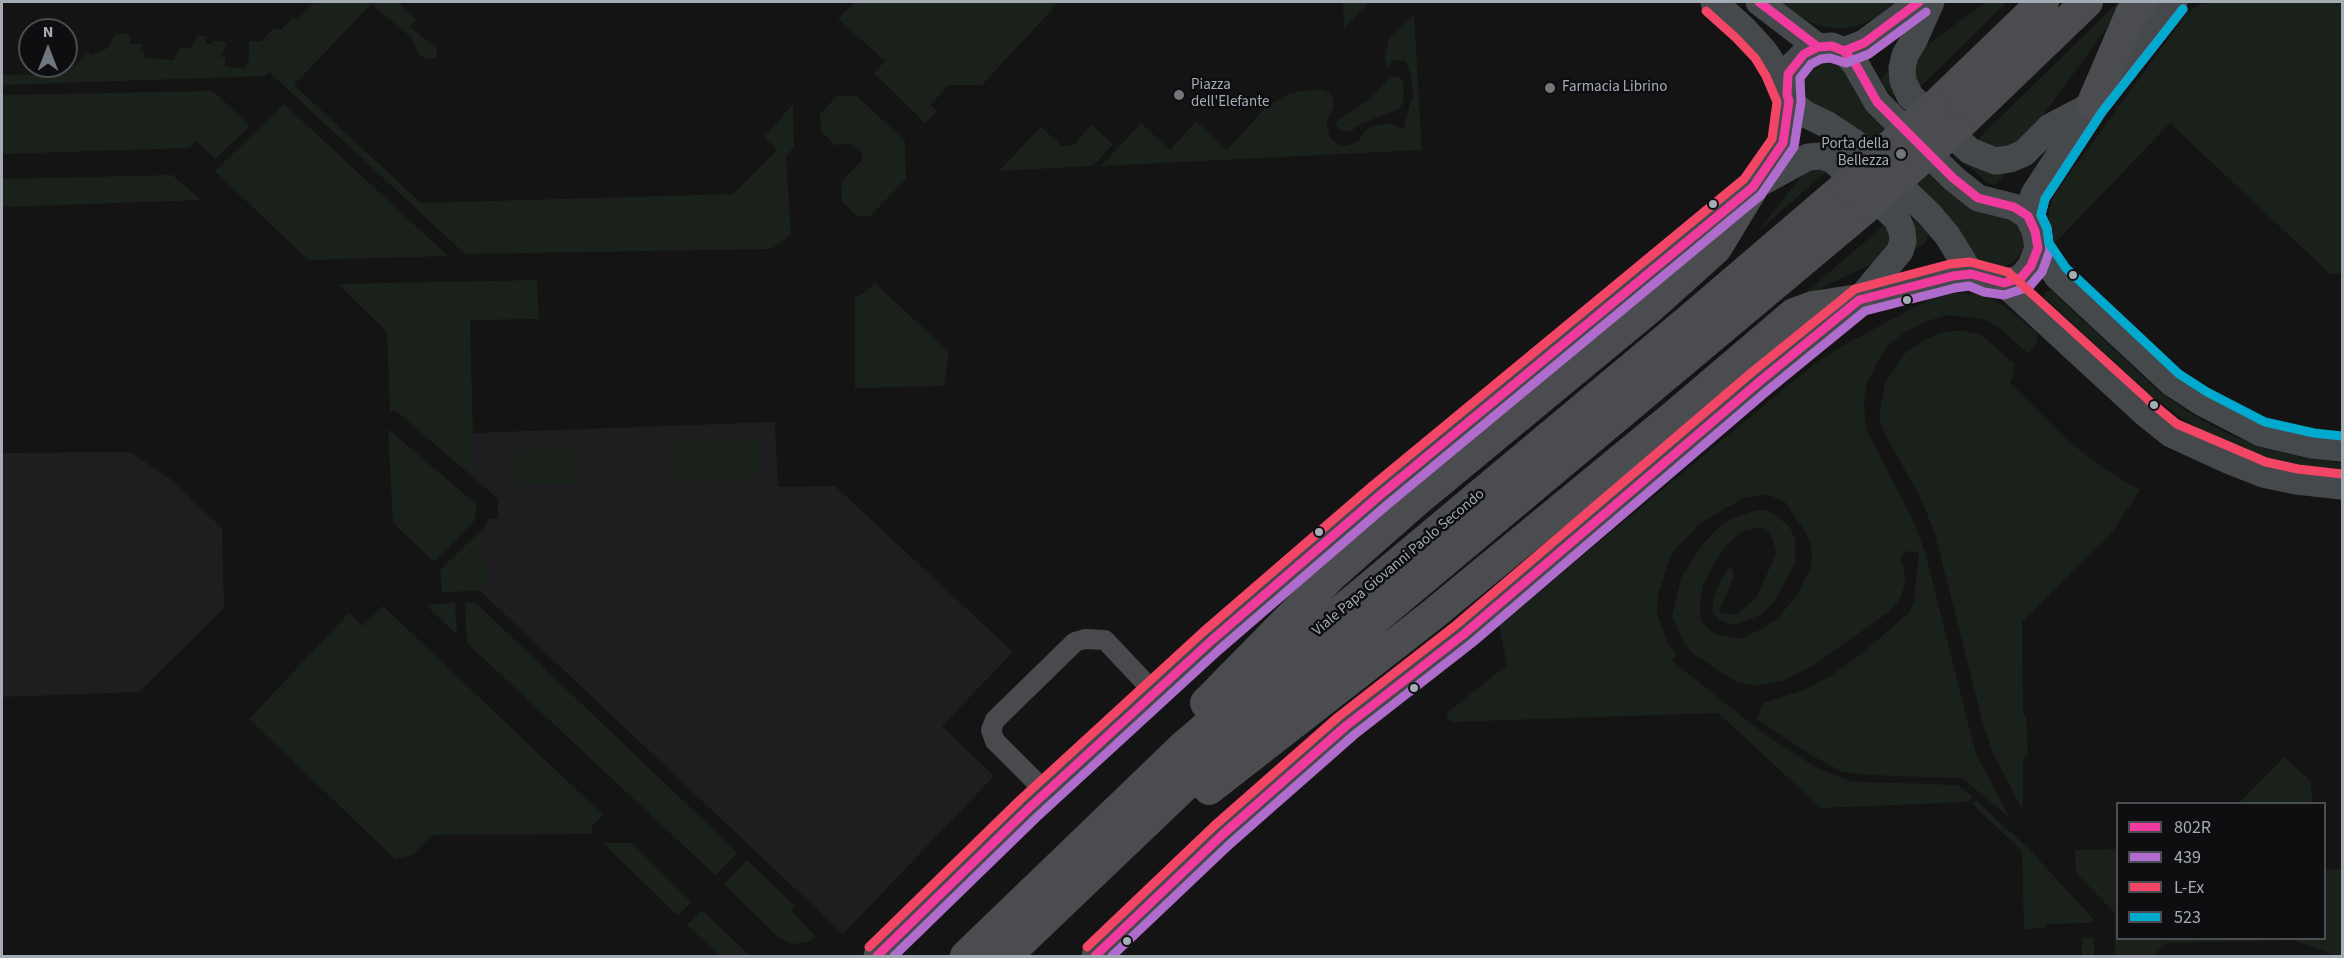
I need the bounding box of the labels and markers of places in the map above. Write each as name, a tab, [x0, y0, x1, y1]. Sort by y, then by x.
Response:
place label: Piazza dell'Elefante	[1191, 77, 1269, 112]
place label: Farmacia Librino	[1562, 79, 1667, 97]
marker: Farmacia Librino	[1543, 81, 1557, 95]
marker: Piazza dell'Elefante	[1172, 88, 1186, 102]
place label: Porta della Bellezza	[1821, 136, 1889, 171]
marker: Porta della Bellezza	[1894, 147, 1908, 161]
unlabelled marker	[1707, 198, 1719, 210]
unlabelled marker	[2067, 269, 2079, 281]
unlabelled marker	[1901, 294, 1913, 306]
unlabelled marker	[2148, 399, 2160, 411]
unlabelled marker	[1313, 526, 1325, 538]
unlabelled marker	[1408, 682, 1420, 694]
unlabelled marker	[1121, 935, 1133, 947]

